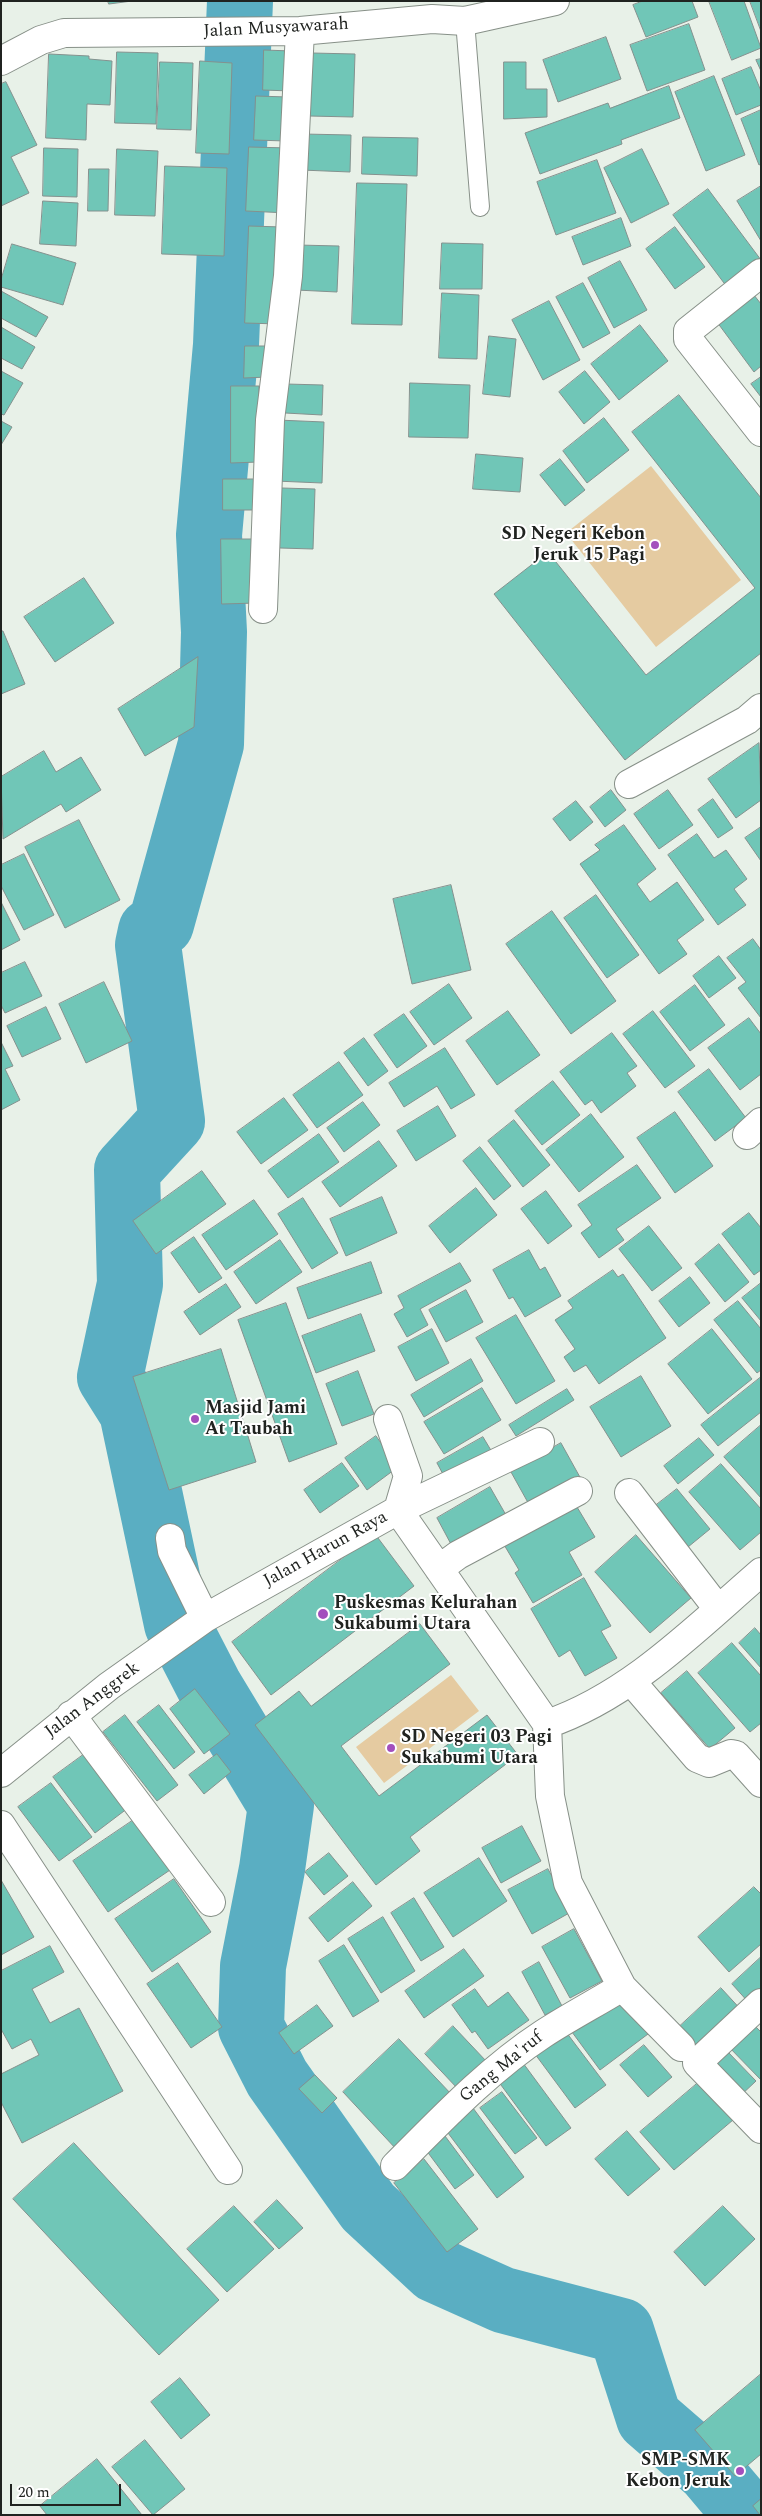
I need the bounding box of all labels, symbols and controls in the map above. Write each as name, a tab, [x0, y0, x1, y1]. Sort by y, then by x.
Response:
street label: Jalan Musyawarah	[203, 14, 349, 44]
place label: SD Negeri Kebon Jeruk 15 Pagi	[501, 524, 645, 566]
marker: SD Negeri Kebon Jeruk 15 Pagi	[649, 539, 661, 551]
place label: Masjid Jami At Taubah	[205, 1398, 306, 1440]
marker: Masjid Jami At Taubah	[189, 1413, 201, 1425]
street label: Jalan Harun Raya	[260, 1507, 392, 1593]
place label: Puskesmas Kelurahan Sukabumi Utara	[334, 1593, 517, 1636]
marker: Puskesmas Kelurahan Sukabumi Utara	[316, 1607, 330, 1621]
street label: Jalan Anggrek	[41, 1658, 145, 1744]
place label: SD Negeri 03 Pagi Sukabumi Utara	[401, 1727, 552, 1770]
marker: SD Negeri 03 Pagi Sukabumi Utara	[385, 1742, 397, 1754]
street label: Gang Ma'ruf	[456, 2028, 548, 2108]
place label: SMP-SMK Kebon Jeruk	[626, 2450, 730, 2492]
marker: SMP-SMK Kebon Jeruk	[734, 2465, 746, 2477]
scale bar	[12, 2474, 124, 2506]
text: 20 m	[18, 2481, 50, 2504]

